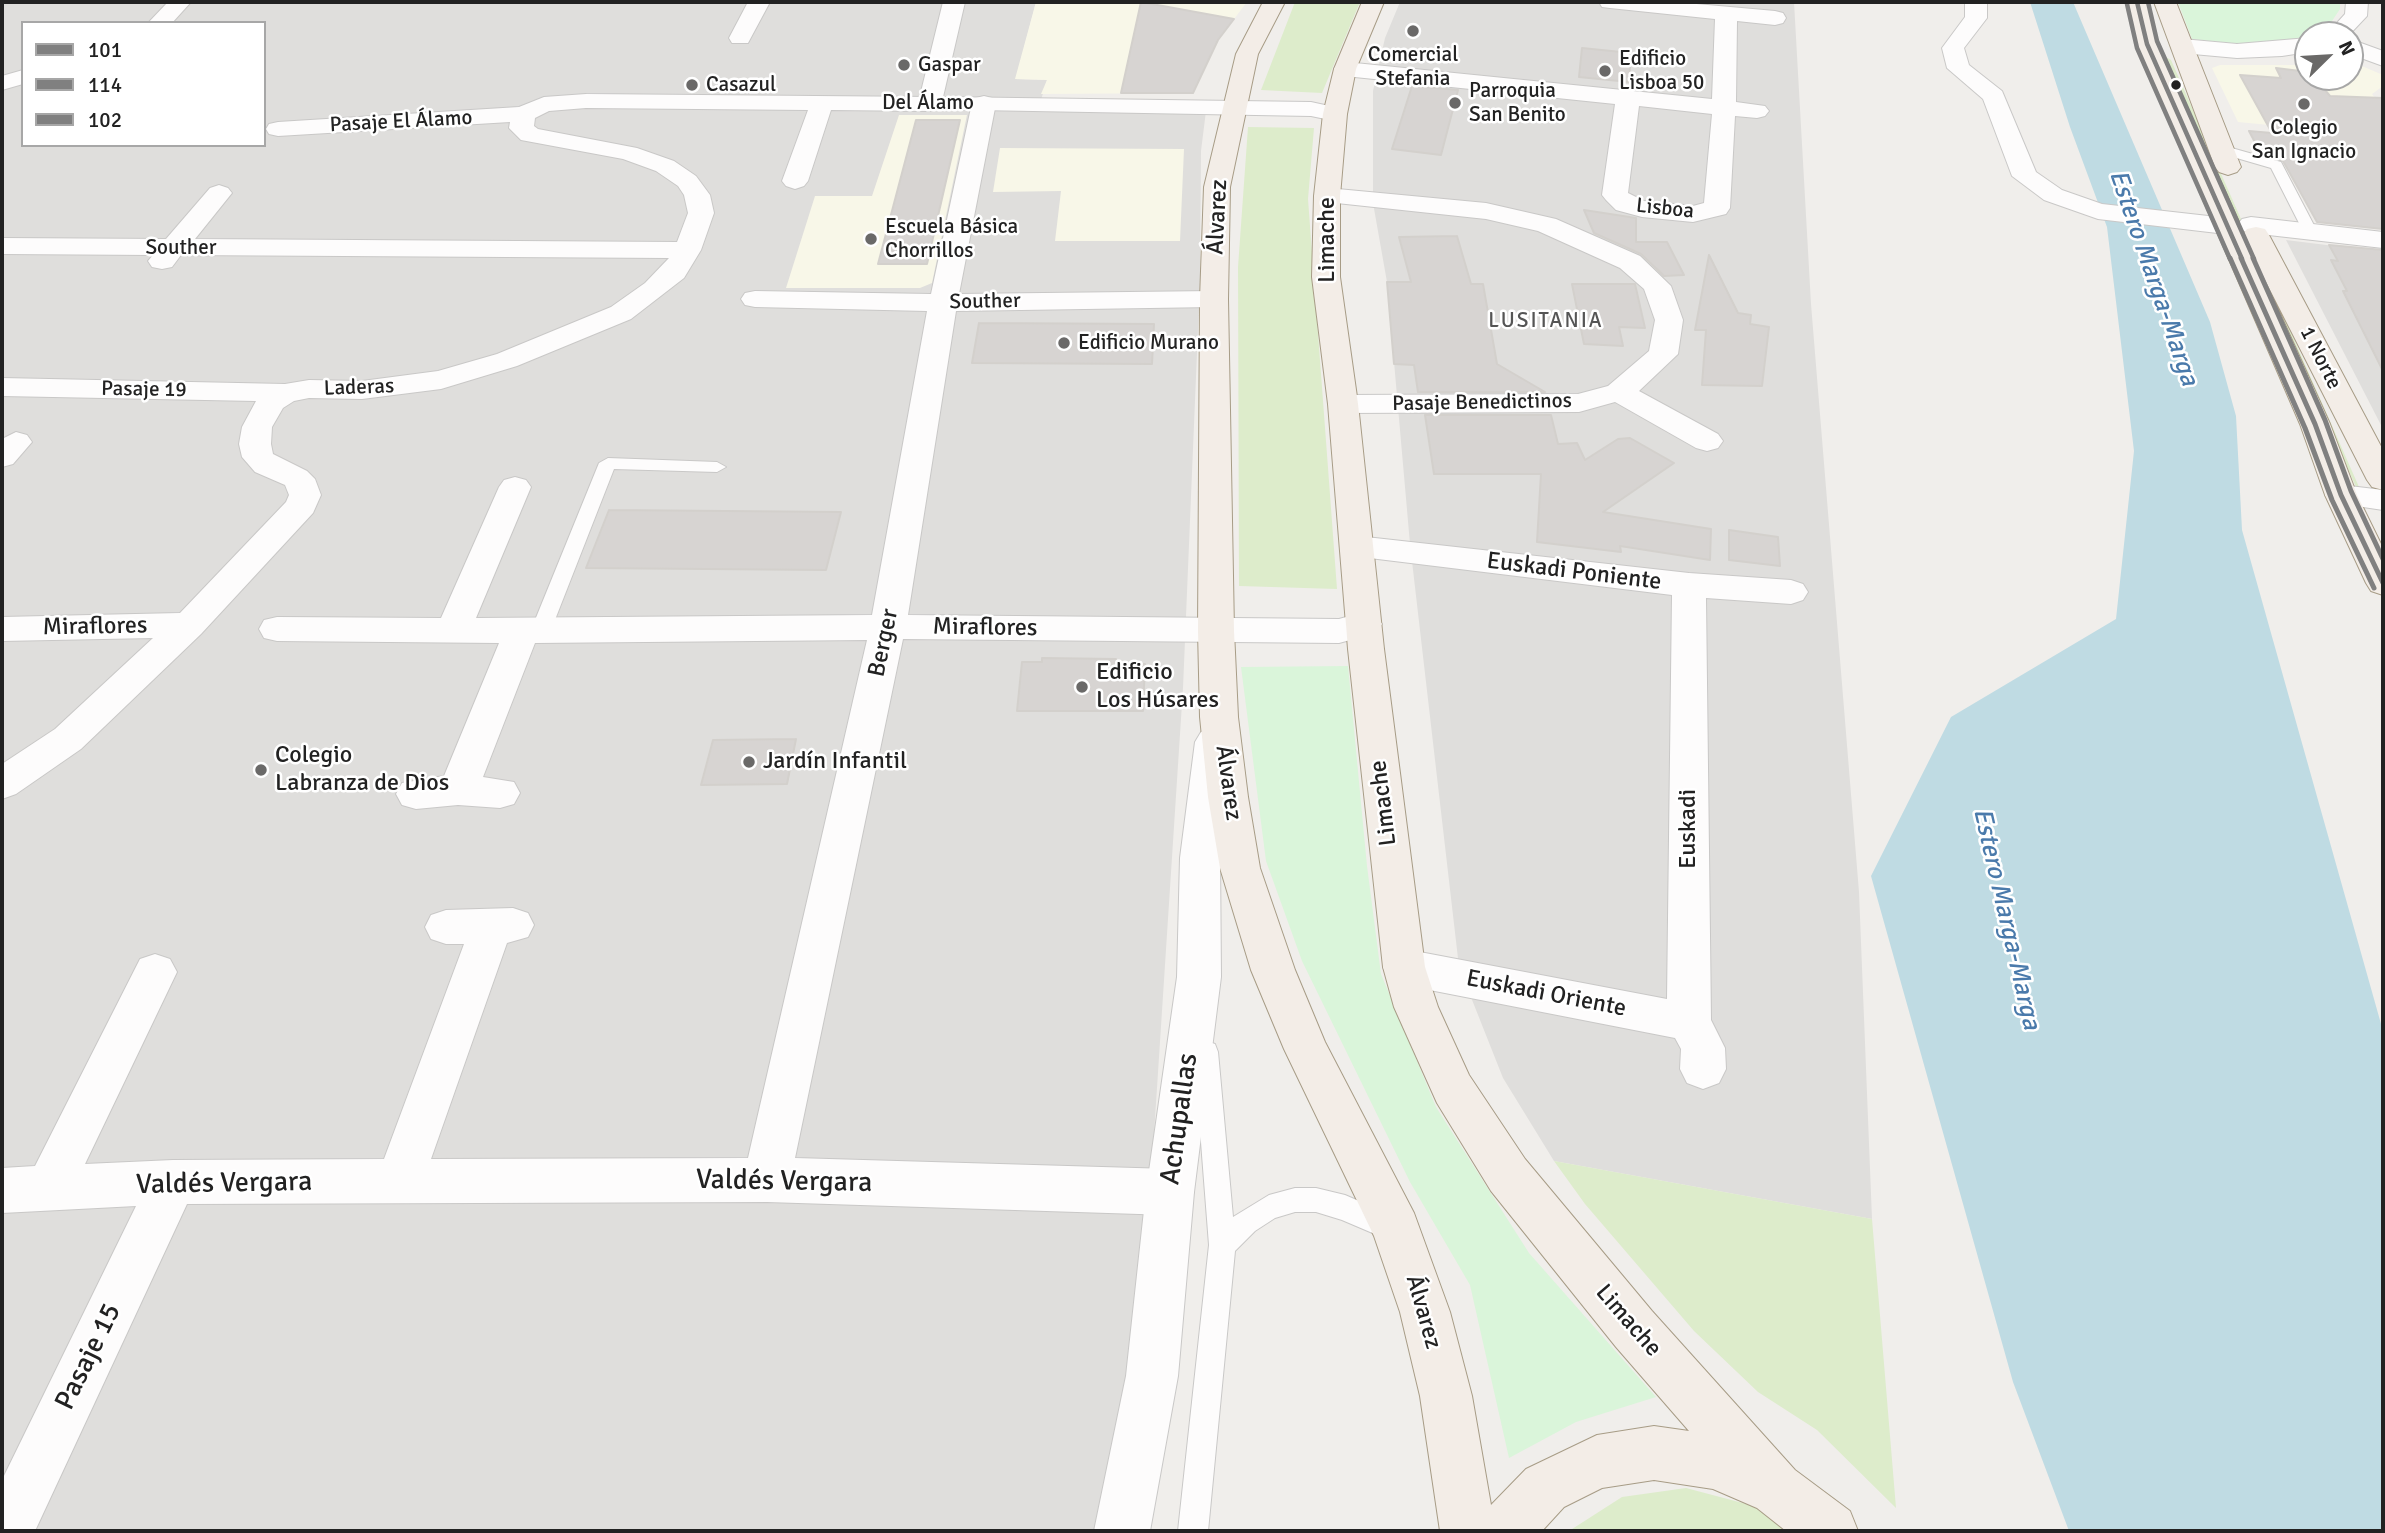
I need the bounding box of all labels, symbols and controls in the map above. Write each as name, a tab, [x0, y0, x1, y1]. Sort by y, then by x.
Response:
legend	[21, 21, 266, 147]
north arrow	[2294, 21, 2364, 91]
marker: Comercial Stefania	[1405, 23, 1421, 39]
text: 101	[88, 37, 122, 63]
text: N	[2333, 37, 2360, 59]
place label: Comercial Stefania	[1368, 42, 1458, 92]
place label: Edificio Lisboa 50	[1619, 46, 1704, 96]
place label: Gaspar	[918, 52, 981, 78]
marker: Gaspar	[896, 57, 912, 73]
marker: Edificio Lisboa 50	[1597, 63, 1613, 79]
text: 114	[88, 72, 122, 98]
place label: Casazul	[706, 72, 776, 98]
marker: Casazul	[684, 77, 700, 93]
place label: Parroquia San Benito	[1469, 78, 1566, 128]
unlabelled marker	[2169, 78, 2183, 92]
street label: Del Álamo	[882, 90, 974, 116]
marker: Parroquia San Benito	[1447, 95, 1463, 111]
marker: Colegio San Ignacio	[2296, 96, 2312, 112]
street label: Pasaje El Álamo	[329, 106, 473, 138]
text: 102	[88, 107, 122, 133]
place label: Colegio San Ignacio	[2252, 115, 2356, 165]
water label: Estero Marga-Marga	[2101, 166, 2205, 390]
street label: Álvarez	[1202, 179, 1234, 255]
street label: Lisboa	[1635, 193, 1695, 225]
street label: Limache	[1314, 197, 1342, 283]
place label: Escuela Básica Chorrillos	[885, 214, 1018, 264]
marker: Escuela Básica Chorrillos	[863, 231, 879, 247]
street label: Souther	[145, 235, 217, 261]
street label: Souther	[949, 289, 1021, 315]
district label: LUSITANIA	[1489, 308, 1603, 334]
street label: 1 Norte	[2294, 322, 2346, 394]
place label: Edificio Murano	[1078, 330, 1219, 356]
marker: Edificio Murano	[1056, 335, 1072, 351]
street label: Laderas	[323, 374, 395, 402]
street label: Pasaje 19	[101, 377, 187, 403]
street label: Pasaje Benedictinos	[1392, 389, 1572, 417]
street label: Euskadi Poniente	[1485, 547, 1663, 597]
street label: Berger	[863, 606, 905, 680]
street label: Miraflores	[42, 612, 148, 642]
street label: Miraflores	[932, 613, 1038, 643]
place label: Edificio Los Húsares	[1096, 659, 1219, 715]
marker: Edificio Los Húsares	[1074, 679, 1090, 695]
place label: Colegio Labranza de Dios	[275, 742, 449, 798]
street label: Álvarez	[1208, 744, 1248, 822]
place label: Jardín Infantil	[763, 748, 907, 776]
marker: Jardín Infantil	[741, 754, 757, 770]
street label: Limache	[1364, 758, 1404, 848]
marker: Colegio Labranza de Dios	[253, 762, 269, 778]
street label: Euskadi	[1675, 789, 1703, 869]
water label: Estero Marga-Marga	[1965, 805, 2047, 1033]
street label: Euskadi Oriente	[1464, 964, 1628, 1024]
street label: Achupallas	[1154, 1051, 1206, 1187]
street label: Valdés Vergara	[695, 1164, 873, 1200]
street label: Valdés Vergara	[135, 1166, 313, 1202]
street label: Álvarez	[1399, 1272, 1447, 1352]
street label: Limache	[1589, 1279, 1667, 1363]
street label: Pasaje 15	[49, 1298, 129, 1416]

